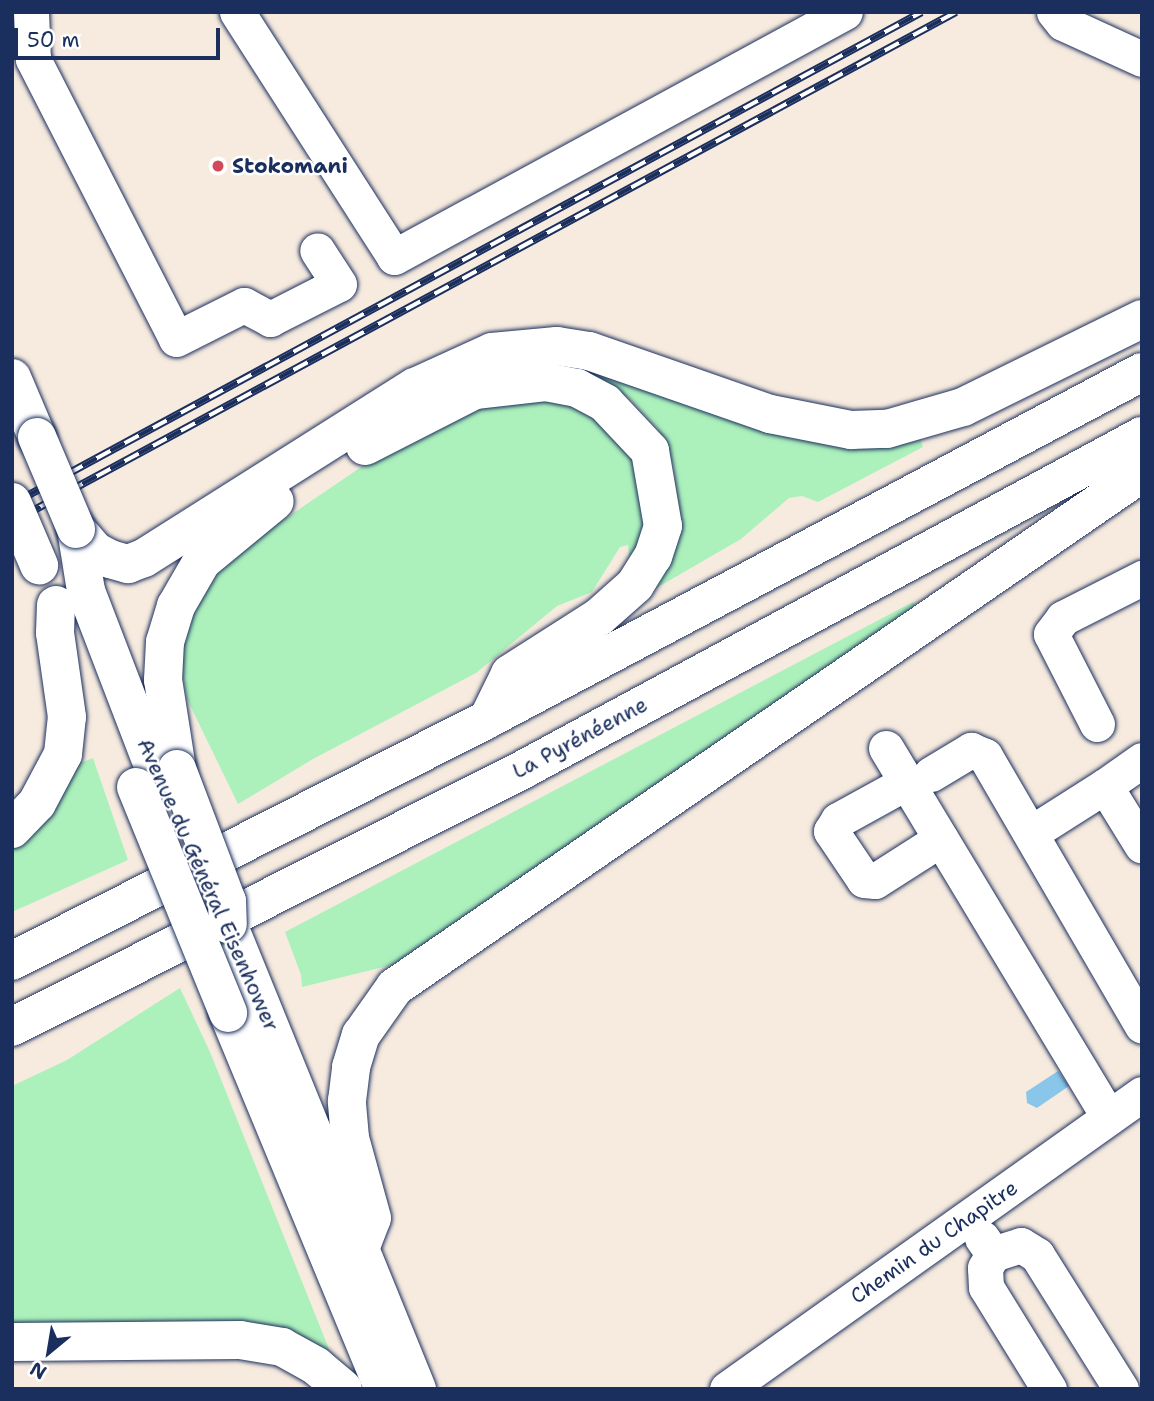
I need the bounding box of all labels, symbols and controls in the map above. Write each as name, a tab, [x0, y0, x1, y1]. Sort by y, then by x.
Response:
scale bar	[18, 14, 224, 58]
text: 50 m	[27, 26, 80, 54]
place label: Stokomani	[232, 153, 348, 179]
marker: Stokomani	[210, 158, 226, 174]
street label: La Pyrénéenne	[508, 692, 652, 784]
street label: Avenue du Général Eisenhower	[132, 735, 284, 1035]
street label: Chemin du Chapitre	[846, 1175, 1022, 1309]
north arrow	[14, 1317, 84, 1387]
text: N	[25, 1356, 51, 1385]

